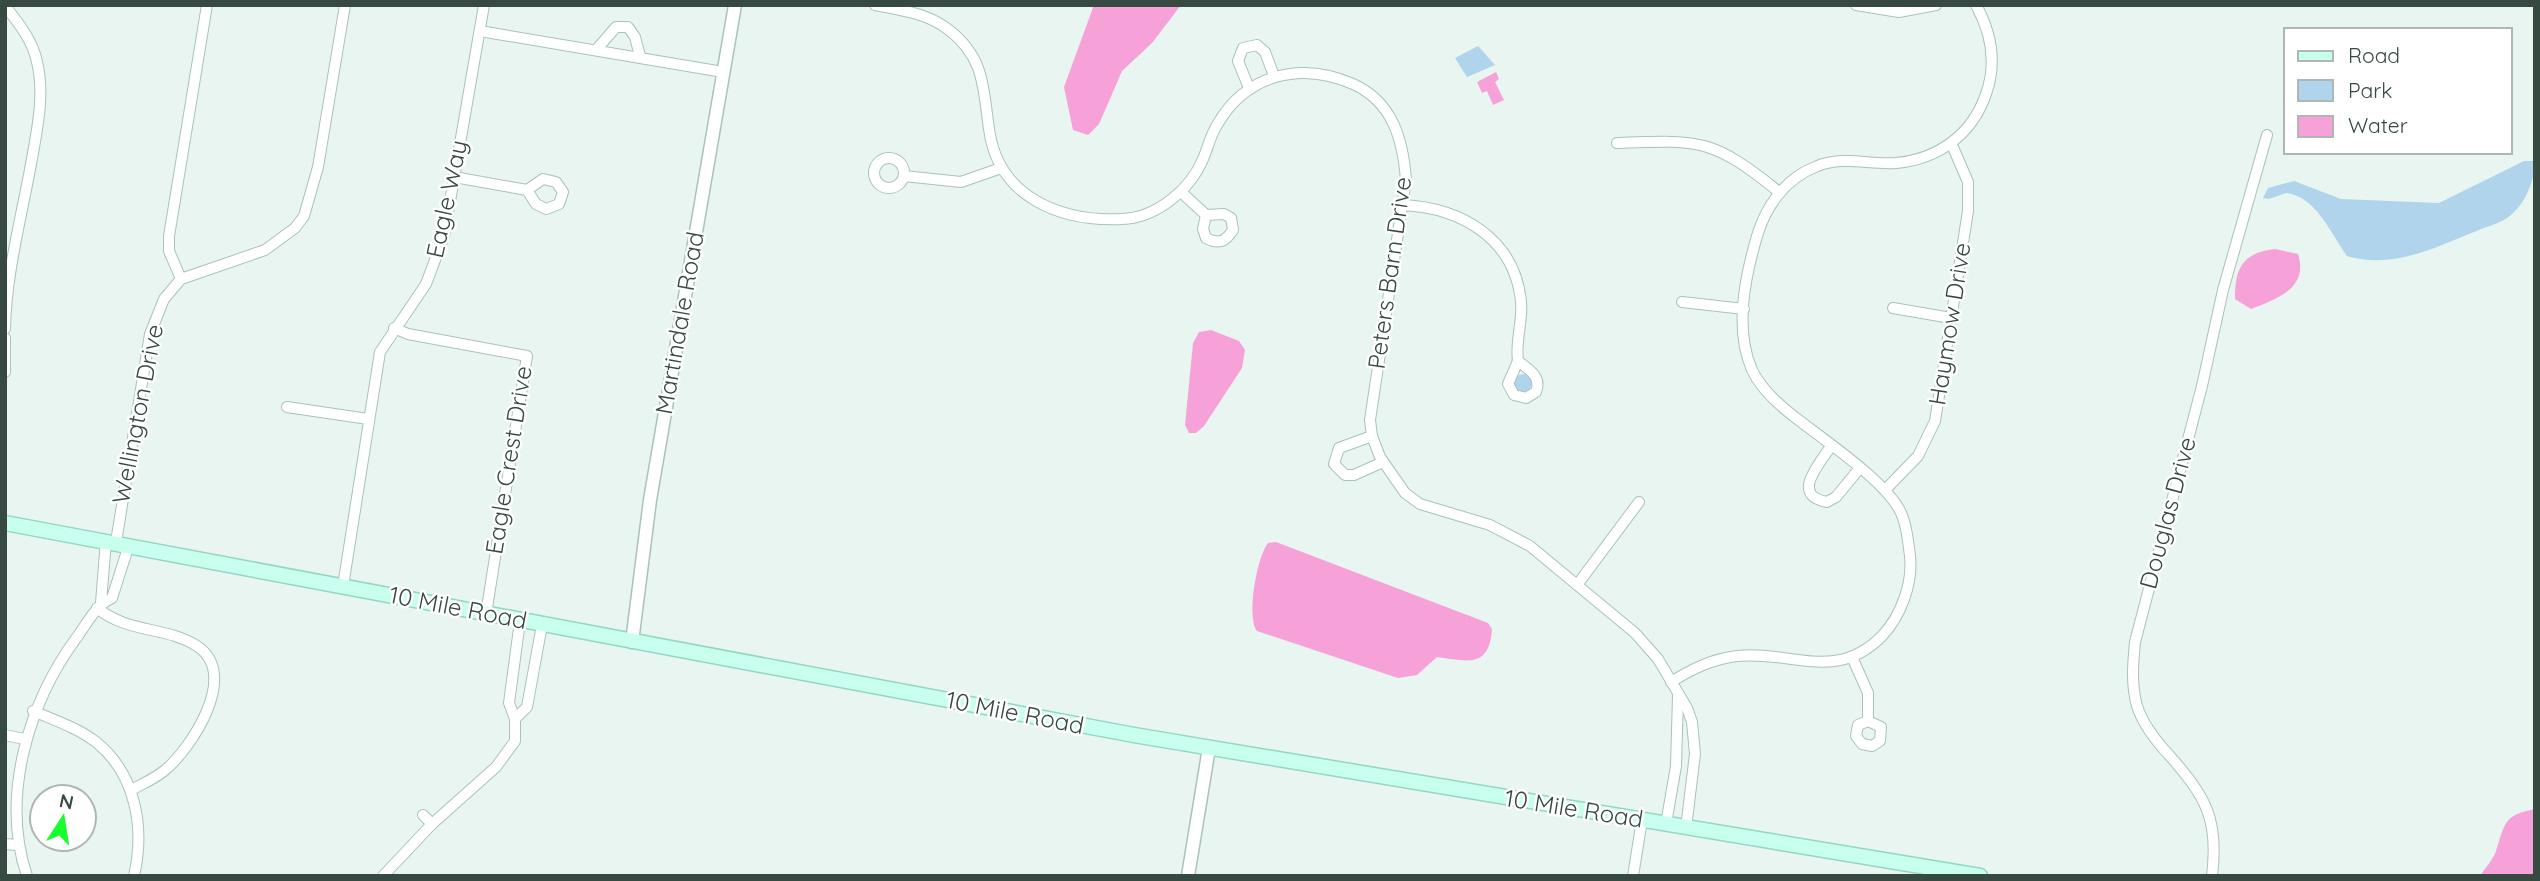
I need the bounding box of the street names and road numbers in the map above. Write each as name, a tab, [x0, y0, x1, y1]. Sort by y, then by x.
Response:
street label: Eagle Way	[419, 137, 473, 260]
street label: Peters Barn Drive	[1361, 175, 1417, 371]
street label: Martindale Road	[648, 229, 710, 416]
street label: Haymow Drive	[1921, 240, 1977, 407]
street label: Wellington Drive	[105, 322, 169, 506]
street label: Eagle Crest Drive	[478, 364, 538, 556]
street label: Douglas Drive	[2132, 434, 2202, 592]
street label: 10 Mile Road	[387, 579, 530, 635]
street label: 10 Mile Road	[944, 684, 1087, 740]
street label: 10 Mile Road	[1503, 782, 1645, 834]

